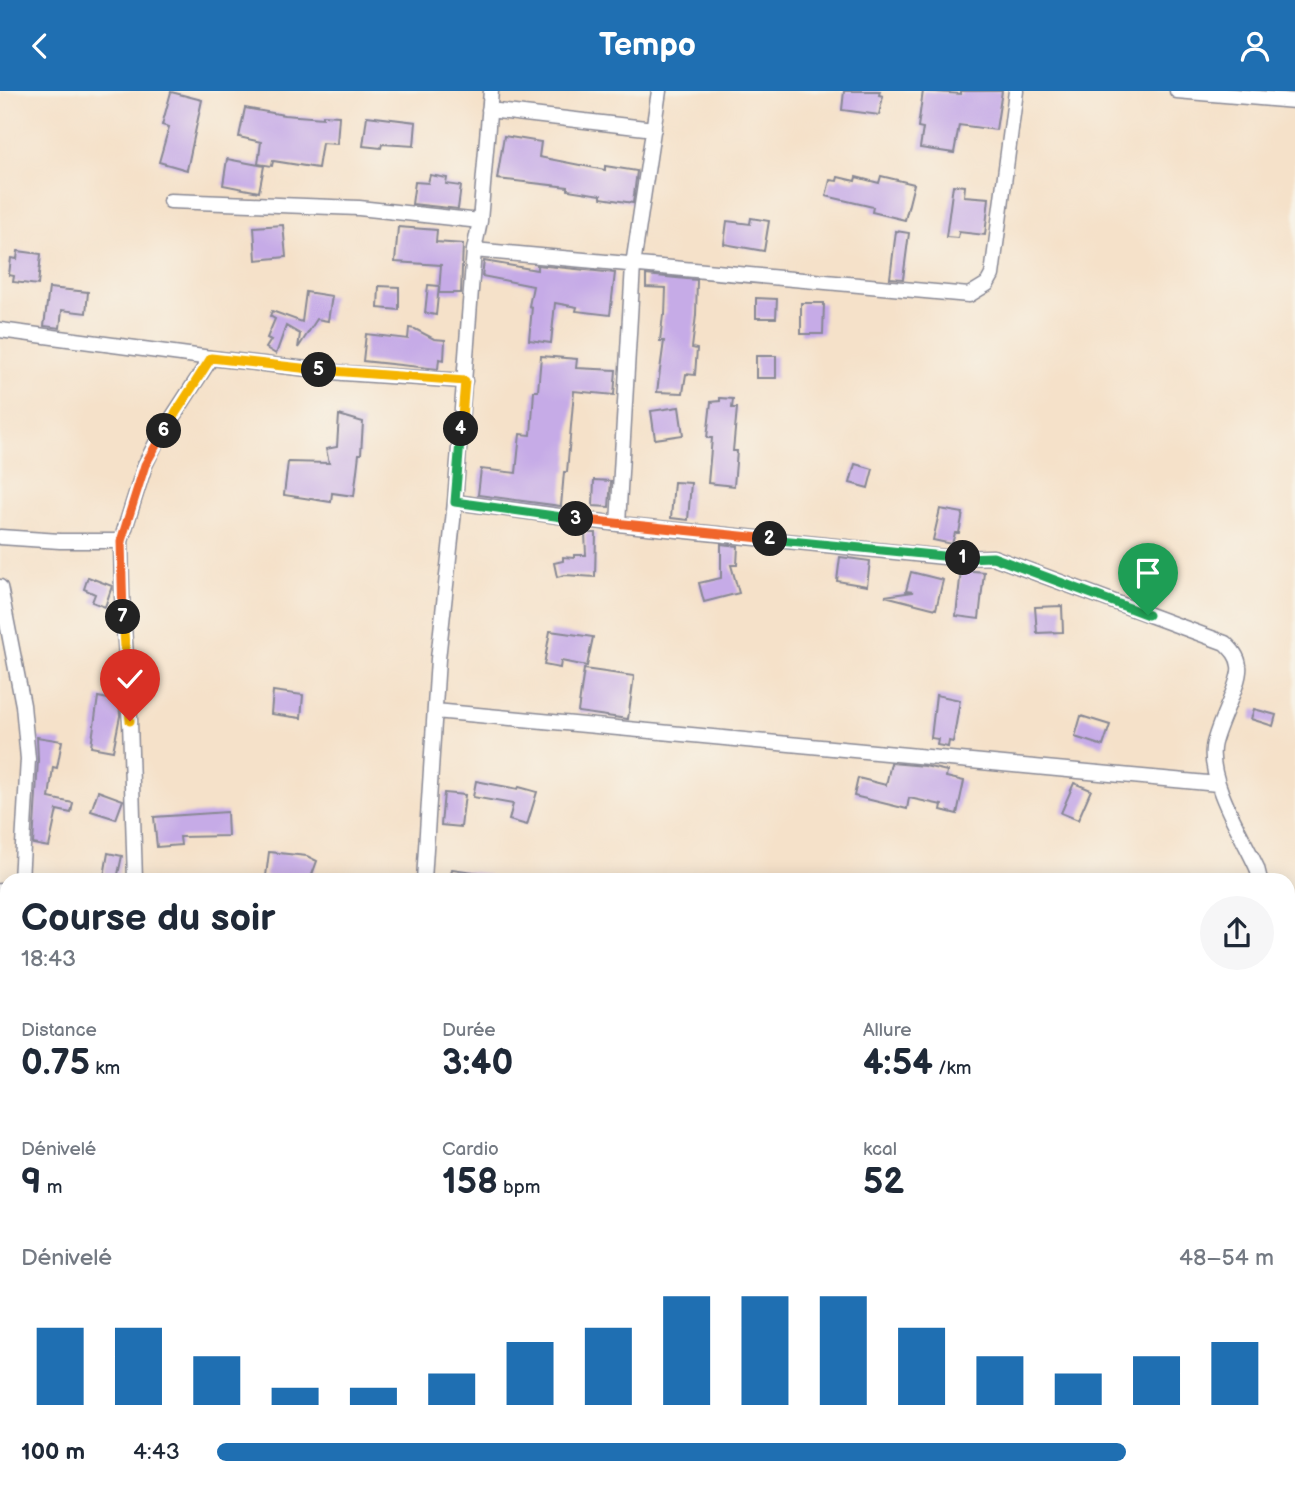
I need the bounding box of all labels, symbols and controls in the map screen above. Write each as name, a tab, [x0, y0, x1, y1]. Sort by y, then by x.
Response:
text: Tempo	[599, 26, 696, 65]
icon: back	[21, 27, 59, 65]
icon: person	[1236, 27, 1274, 65]
pin: 5	[302, 353, 336, 387]
text: 5	[313, 358, 324, 381]
pin: 4	[444, 411, 478, 447]
pin: 6	[146, 413, 182, 449]
text: 4	[455, 417, 466, 440]
text: 6	[158, 419, 169, 442]
pin: 3	[558, 501, 594, 537]
text: 3	[570, 507, 581, 530]
pin: 2	[752, 521, 788, 557]
text: 2	[764, 527, 775, 550]
pin: 1	[946, 540, 981, 575]
pin	[1118, 543, 1178, 615]
text: 1	[959, 546, 967, 569]
icon: arrive	[1129, 554, 1167, 592]
pin: 7	[106, 599, 140, 635]
text: 7	[117, 605, 128, 628]
pin	[100, 649, 160, 721]
icon: check	[111, 660, 149, 698]
text: Course du soir	[21, 896, 276, 941]
button: share	[1200, 896, 1274, 970]
text: 18:43	[21, 945, 76, 973]
text: Distance	[21, 1019, 97, 1042]
text: Durée	[442, 1019, 496, 1042]
text: Allure	[863, 1019, 911, 1042]
text: 0.75	[21, 1042, 90, 1085]
text: 3:40	[442, 1042, 513, 1085]
text: 4:54	[863, 1042, 933, 1085]
text: km	[90, 1057, 120, 1080]
text: /km	[933, 1057, 972, 1080]
text: Dénivelé	[21, 1138, 96, 1161]
text: Cardio	[442, 1138, 499, 1161]
text: kcal	[863, 1138, 897, 1161]
text: 9	[21, 1161, 42, 1204]
text: 158	[442, 1161, 498, 1204]
text: 52	[863, 1161, 904, 1204]
text: m	[42, 1176, 62, 1199]
text: bpm	[498, 1176, 541, 1199]
text: Dénivelé	[21, 1244, 112, 1272]
text: 48–54 m	[1179, 1244, 1274, 1272]
text: 100 m	[21, 1438, 85, 1466]
text: 4:43	[133, 1438, 180, 1466]

